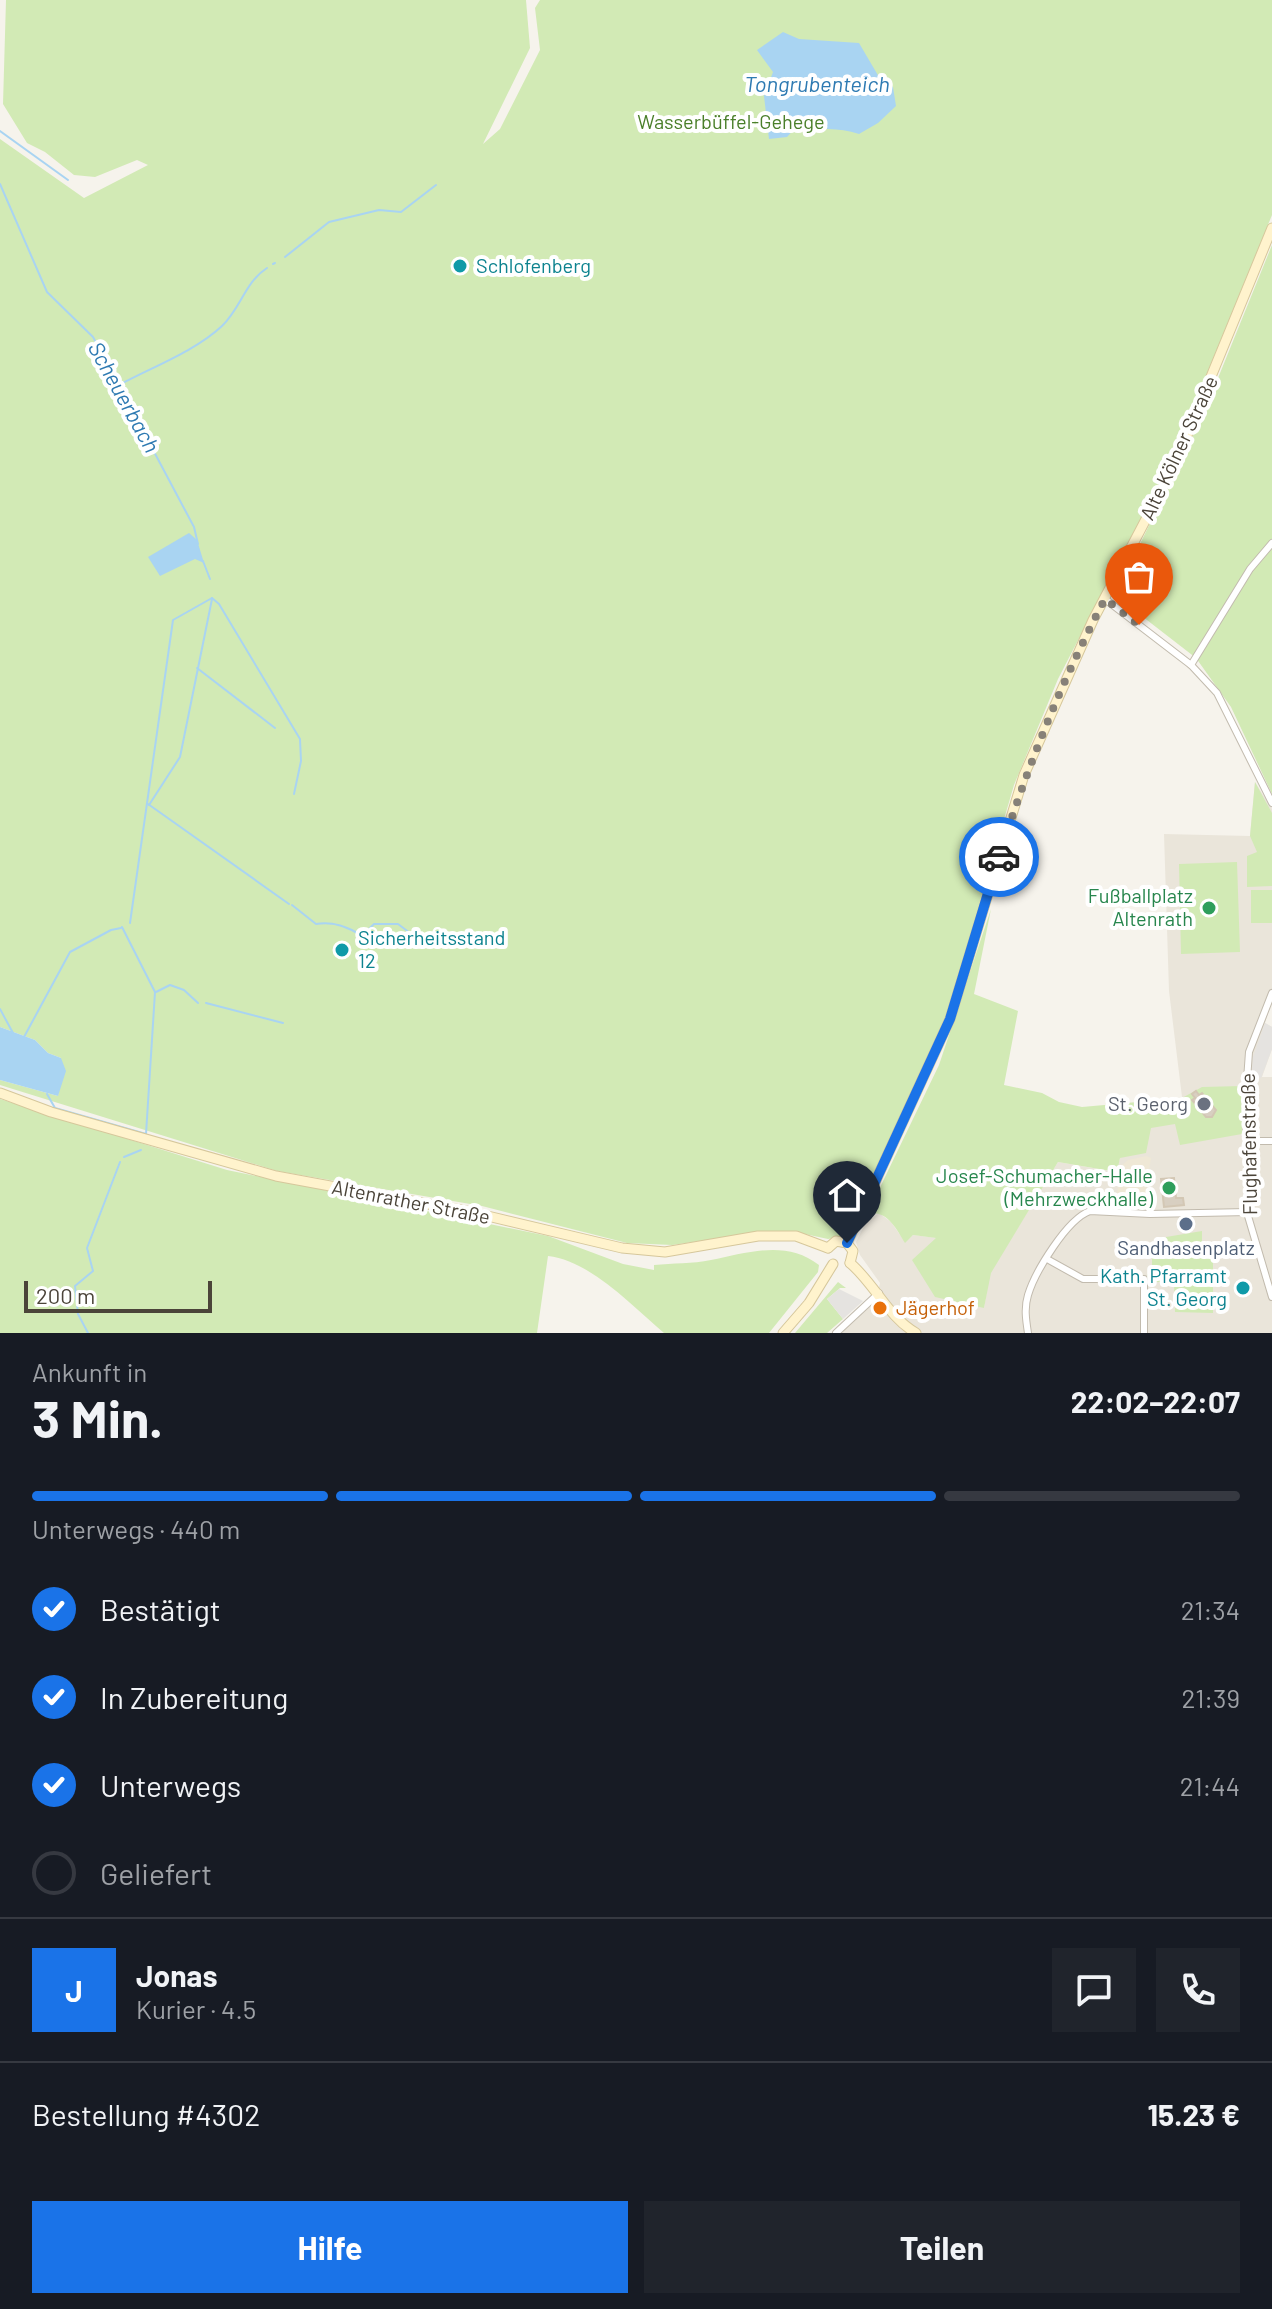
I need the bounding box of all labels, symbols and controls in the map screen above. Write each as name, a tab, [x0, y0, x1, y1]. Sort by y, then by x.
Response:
water label: Tongrubenteich	[744, 70, 890, 96]
park label: Wasserbüffel-Gehege	[637, 109, 825, 133]
place label: Schlofenberg	[476, 253, 591, 277]
marker: Schlofenberg	[451, 257, 469, 275]
water label: Scheuerbach	[84, 337, 166, 456]
street label: Alte Kölner Straße	[1134, 372, 1222, 524]
pin	[1105, 543, 1173, 625]
icon: bag	[1117, 555, 1161, 599]
courier	[959, 817, 1039, 897]
icon: car	[977, 835, 1021, 879]
place label: Fußballplatz Altenrath	[1088, 883, 1193, 930]
marker: Fußballplatz Altenrath	[1200, 899, 1218, 917]
place label: Sicherheitsstand 12	[358, 925, 505, 972]
marker: Sicherheitsstand 12	[333, 941, 351, 959]
street label: Flughafenstraße	[1235, 1073, 1261, 1215]
place label: St. Georg	[1108, 1091, 1188, 1115]
marker: St. Georg	[1195, 1095, 1213, 1113]
pin	[813, 1161, 881, 1243]
place label: Josef-Schumacher-Halle (Mehrzweckhalle)	[936, 1163, 1154, 1210]
icon: home	[825, 1173, 869, 1217]
street label: Altenrather Straße	[330, 1174, 492, 1228]
marker: Josef-Schumacher-Halle (Mehrzweckhalle)	[1160, 1179, 1178, 1197]
marker: Sandhasenplatz	[1177, 1215, 1195, 1233]
place label: Sandhasenplatz	[1117, 1235, 1255, 1259]
place label: Kath. Pfarramt St. Georg	[1100, 1263, 1227, 1310]
scale bar	[24, 1277, 212, 1313]
marker: Kath. Pfarramt St. Georg	[1234, 1279, 1252, 1297]
text: 200 m	[36, 1282, 95, 1308]
place label: Jägerhof	[896, 1295, 975, 1319]
marker: Jägerhof	[871, 1299, 889, 1317]
text: Ankunft in	[32, 1356, 147, 1387]
text: 22:02–22:07	[1071, 1383, 1240, 1419]
text: 3 Min.	[32, 1386, 163, 1448]
text: Unterwegs · 440 m	[32, 1513, 240, 1544]
icon: check	[32, 1587, 76, 1631]
text: Bestätigt	[100, 1591, 221, 1627]
text: 21:34	[1181, 1594, 1240, 1625]
icon: check	[32, 1675, 76, 1719]
text: In Zubereitung	[100, 1679, 288, 1715]
text: 21:39	[1182, 1682, 1240, 1713]
icon: check	[32, 1763, 76, 1807]
text: Unterwegs	[100, 1767, 241, 1803]
text: 21:44	[1180, 1770, 1240, 1801]
text: Geliefert	[100, 1855, 212, 1891]
button: chat	[1052, 1948, 1136, 2032]
button: phone	[1156, 1948, 1240, 2032]
text: Jonas	[136, 1957, 218, 1993]
text: J	[65, 1972, 83, 2008]
text: Kurier · 4.5	[136, 1993, 256, 2024]
text: Bestellung #4302	[32, 2096, 260, 2132]
text: 15.23 €	[1148, 2096, 1240, 2132]
button: Hilfe	[32, 2201, 628, 2293]
button: Teilen	[644, 2201, 1240, 2293]

